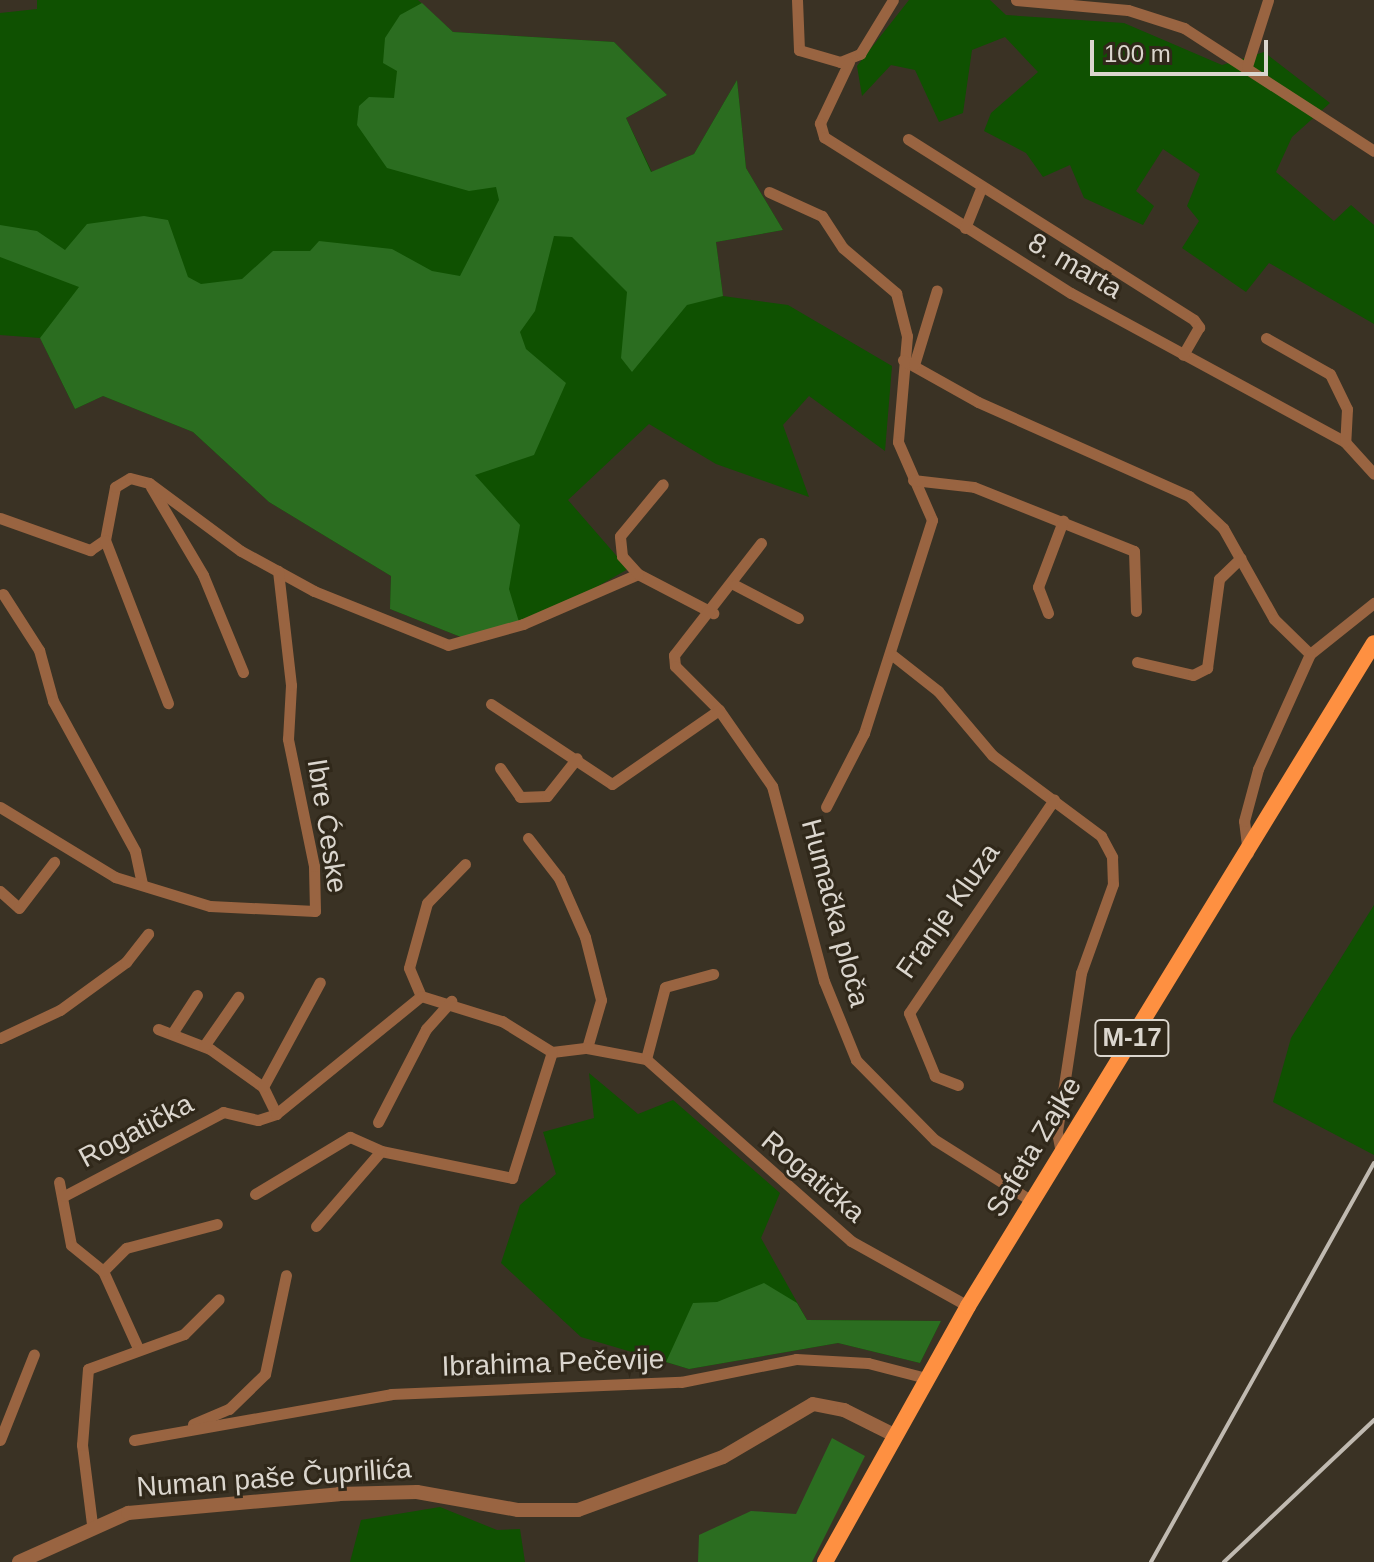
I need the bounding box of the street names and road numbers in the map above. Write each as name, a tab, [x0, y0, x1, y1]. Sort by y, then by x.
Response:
street label: 8. marta	[1022, 226, 1128, 306]
street label: Ibre Ćeske	[300, 757, 354, 895]
street label: Humačka ploča	[794, 815, 876, 1011]
street label: Franje Kluza	[889, 837, 1007, 985]
road number: M-17	[1094, 1016, 1170, 1060]
street label: Safeta Zajke	[979, 1071, 1089, 1223]
street label: Rogatička	[73, 1087, 199, 1175]
street label: Rogatička	[755, 1124, 871, 1230]
street label: Ibrahima Pečevije	[441, 1342, 665, 1384]
street label: Numan paše Čuprilića	[135, 1452, 413, 1504]

